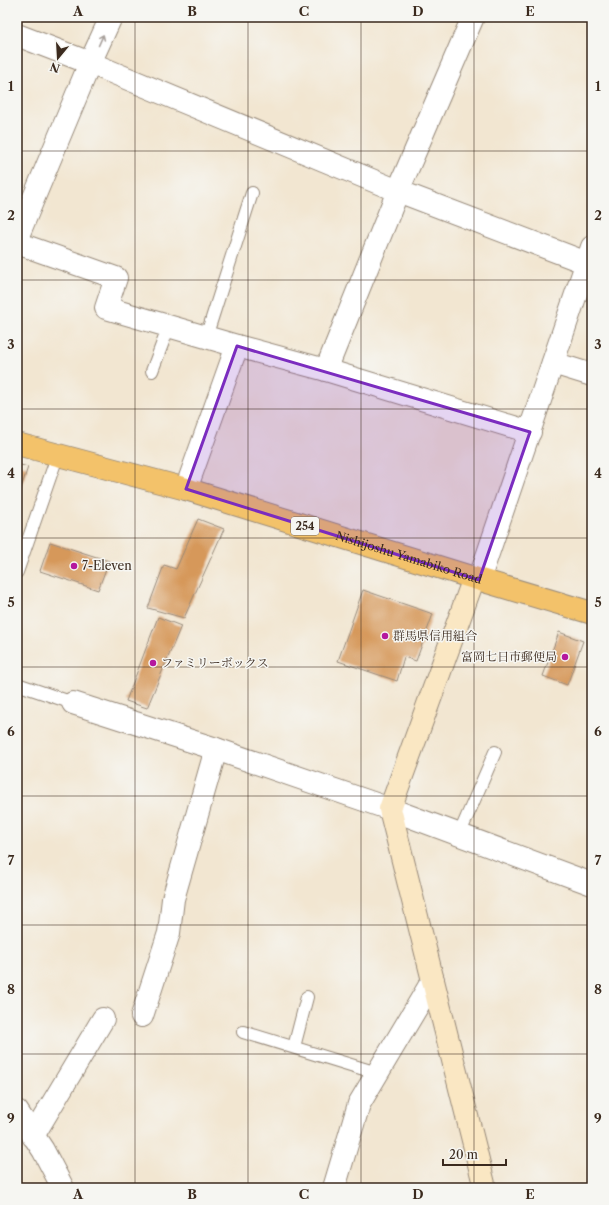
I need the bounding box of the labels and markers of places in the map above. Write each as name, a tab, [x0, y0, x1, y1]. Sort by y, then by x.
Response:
place label: 7-Eleven	[82, 558, 132, 573]
marker: 7-Eleven	[69, 561, 79, 571]
place label: 群馬県信用組合	[393, 628, 477, 643]
marker: 群馬県信用組合	[380, 631, 390, 641]
place label: 富岡七日市郵便局	[461, 649, 557, 664]
marker: 富岡七日市郵便局	[560, 652, 570, 662]
place label: ファミリーボックス	[161, 655, 269, 670]
marker: ファミリーボックス	[148, 658, 158, 668]

